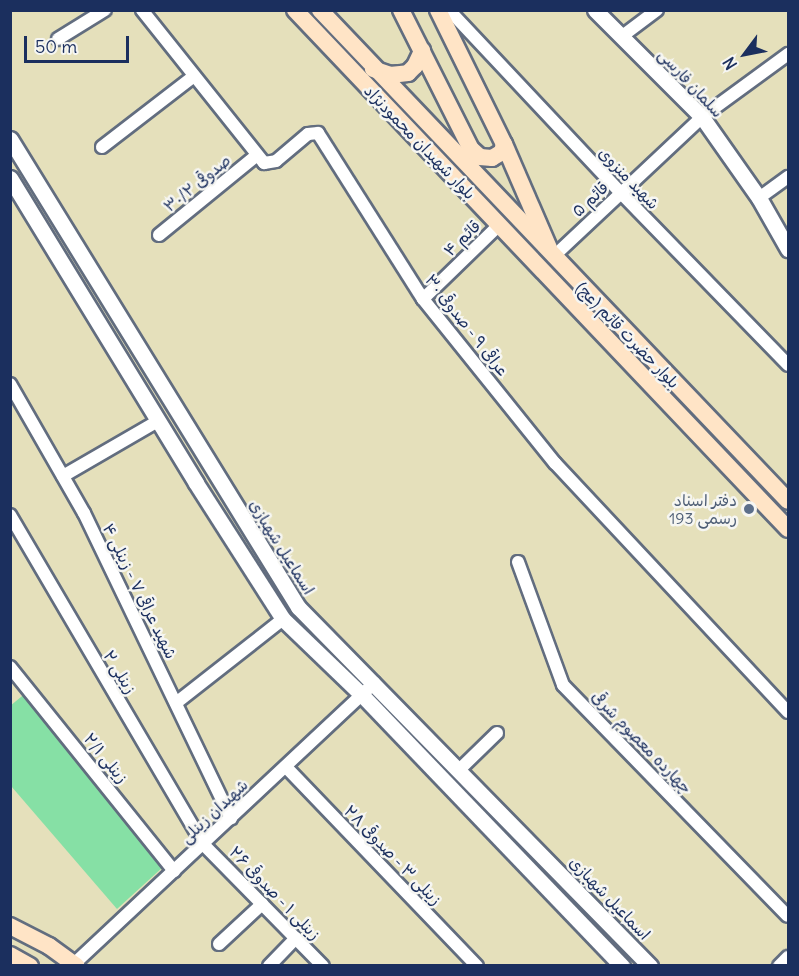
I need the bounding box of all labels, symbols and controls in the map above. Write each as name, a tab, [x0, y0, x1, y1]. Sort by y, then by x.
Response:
scale bar	[27, 24, 132, 62]
north arrow	[715, 24, 775, 84]
text: 50 m	[35, 35, 77, 58]
street label: سلمان فارسی	[654, 45, 728, 121]
text: N	[718, 54, 741, 74]
street label: بلوار شهیدان محمودنژاد	[360, 81, 480, 203]
street label: شهید منزوی	[595, 143, 663, 213]
street label: صدوقی ۳۰/۲	[160, 150, 234, 216]
street label: قائم ۵	[568, 177, 612, 221]
street label: قائم ۴	[440, 216, 484, 260]
street label: عراقی ۹ - صدوقی ۳۰	[421, 270, 513, 380]
street label: بلوار حضرت قائم (عج)	[572, 278, 684, 392]
place label: دفتر اسناد رسمی 193	[669, 490, 737, 528]
street label: اسماعیل شهبازی	[245, 496, 319, 598]
marker: دفتر اسناد رسمی 193	[742, 502, 756, 516]
street label: شهید عراقی ۷ - زینلی ۴	[99, 520, 181, 662]
street label: زینلی ۲	[100, 647, 140, 697]
street label: چهارده معصوم شرقی	[588, 686, 696, 798]
street label: زینلی ۲/۱	[80, 729, 132, 787]
street label: شهیدان زینلی	[176, 775, 252, 847]
street label: زینلی ۳ - صدوقی ۲۸	[340, 801, 446, 909]
street label: زینلی ۱ - صدوقی ۲۶	[225, 842, 325, 944]
street label: اسماعیل شهبازی	[566, 852, 654, 944]

